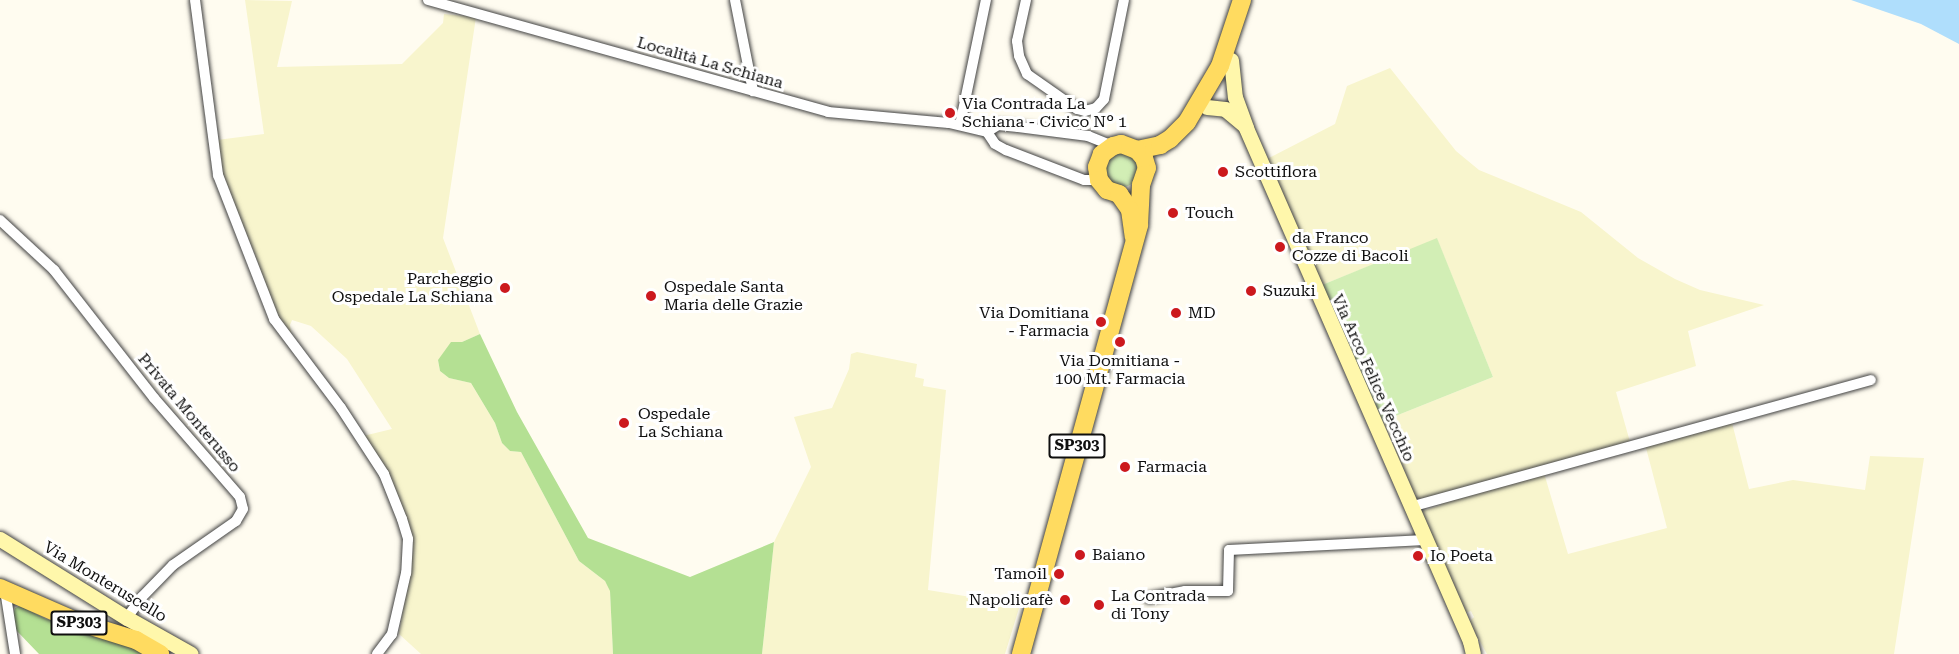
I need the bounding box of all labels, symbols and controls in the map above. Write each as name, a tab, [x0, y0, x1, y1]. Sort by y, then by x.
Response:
street label: Località La Schiana	[635, 33, 785, 93]
place label: Via Contrada La Schiana - Civico N° 1	[962, 94, 1127, 132]
marker: Via Contrada La Schiana - Civico N° 1	[943, 106, 957, 120]
place label: Scottiflora	[1235, 162, 1317, 182]
marker: Scottiflora	[1216, 165, 1230, 179]
place label: Touch	[1185, 203, 1234, 223]
marker: Touch	[1166, 206, 1180, 220]
place label: da Franco Cozze di Bacoli	[1292, 228, 1409, 266]
marker: da Franco Cozze di Bacoli	[1273, 240, 1287, 254]
place label: Parcheggio Ospedale La Schiana	[332, 269, 493, 307]
place label: Ospedale Santa Maria delle Grazie	[664, 277, 803, 315]
marker: Parcheggio Ospedale La Schiana	[498, 281, 512, 295]
place label: Suzuki	[1263, 281, 1316, 301]
marker: Suzuki	[1244, 284, 1258, 298]
marker: Ospedale Santa Maria delle Grazie	[642, 287, 660, 305]
street label: Via Arco Felice Vecchio	[1327, 291, 1419, 465]
place label: Via Domitiana - Farmacia	[979, 303, 1089, 341]
place label: MD	[1188, 303, 1216, 323]
marker: MD	[1169, 306, 1183, 320]
marker: Via Domitiana - Farmacia	[1094, 315, 1108, 329]
marker: Via Domitiana - 100 Mt. Farmacia	[1113, 335, 1127, 349]
street label: Privata Monterusso	[134, 350, 244, 476]
place label: Via Domitiana - 100 Mt. Farmacia	[1055, 351, 1185, 389]
place label: Ospedale La Schiana	[638, 404, 723, 442]
marker: Ospedale La Schiana	[615, 414, 633, 432]
road number: SP303	[1048, 434, 1106, 458]
place label: Farmacia	[1137, 457, 1207, 477]
marker: Farmacia	[1118, 460, 1132, 474]
street label: Via Monteruscello	[40, 538, 170, 626]
place label: Baiano	[1092, 545, 1145, 565]
place label: Io Poeta	[1430, 546, 1493, 566]
marker: Baiano	[1073, 548, 1087, 562]
marker: Io Poeta	[1411, 549, 1425, 563]
place label: Tamoil	[994, 564, 1047, 584]
marker: Tamoil	[1052, 567, 1066, 581]
place label: La Contrada di Tony	[1111, 586, 1205, 624]
place label: Napolicafè	[969, 590, 1053, 610]
marker: Napolicafè	[1058, 593, 1072, 607]
marker: La Contrada di Tony	[1092, 598, 1106, 612]
road number: SP303	[50, 611, 107, 635]

